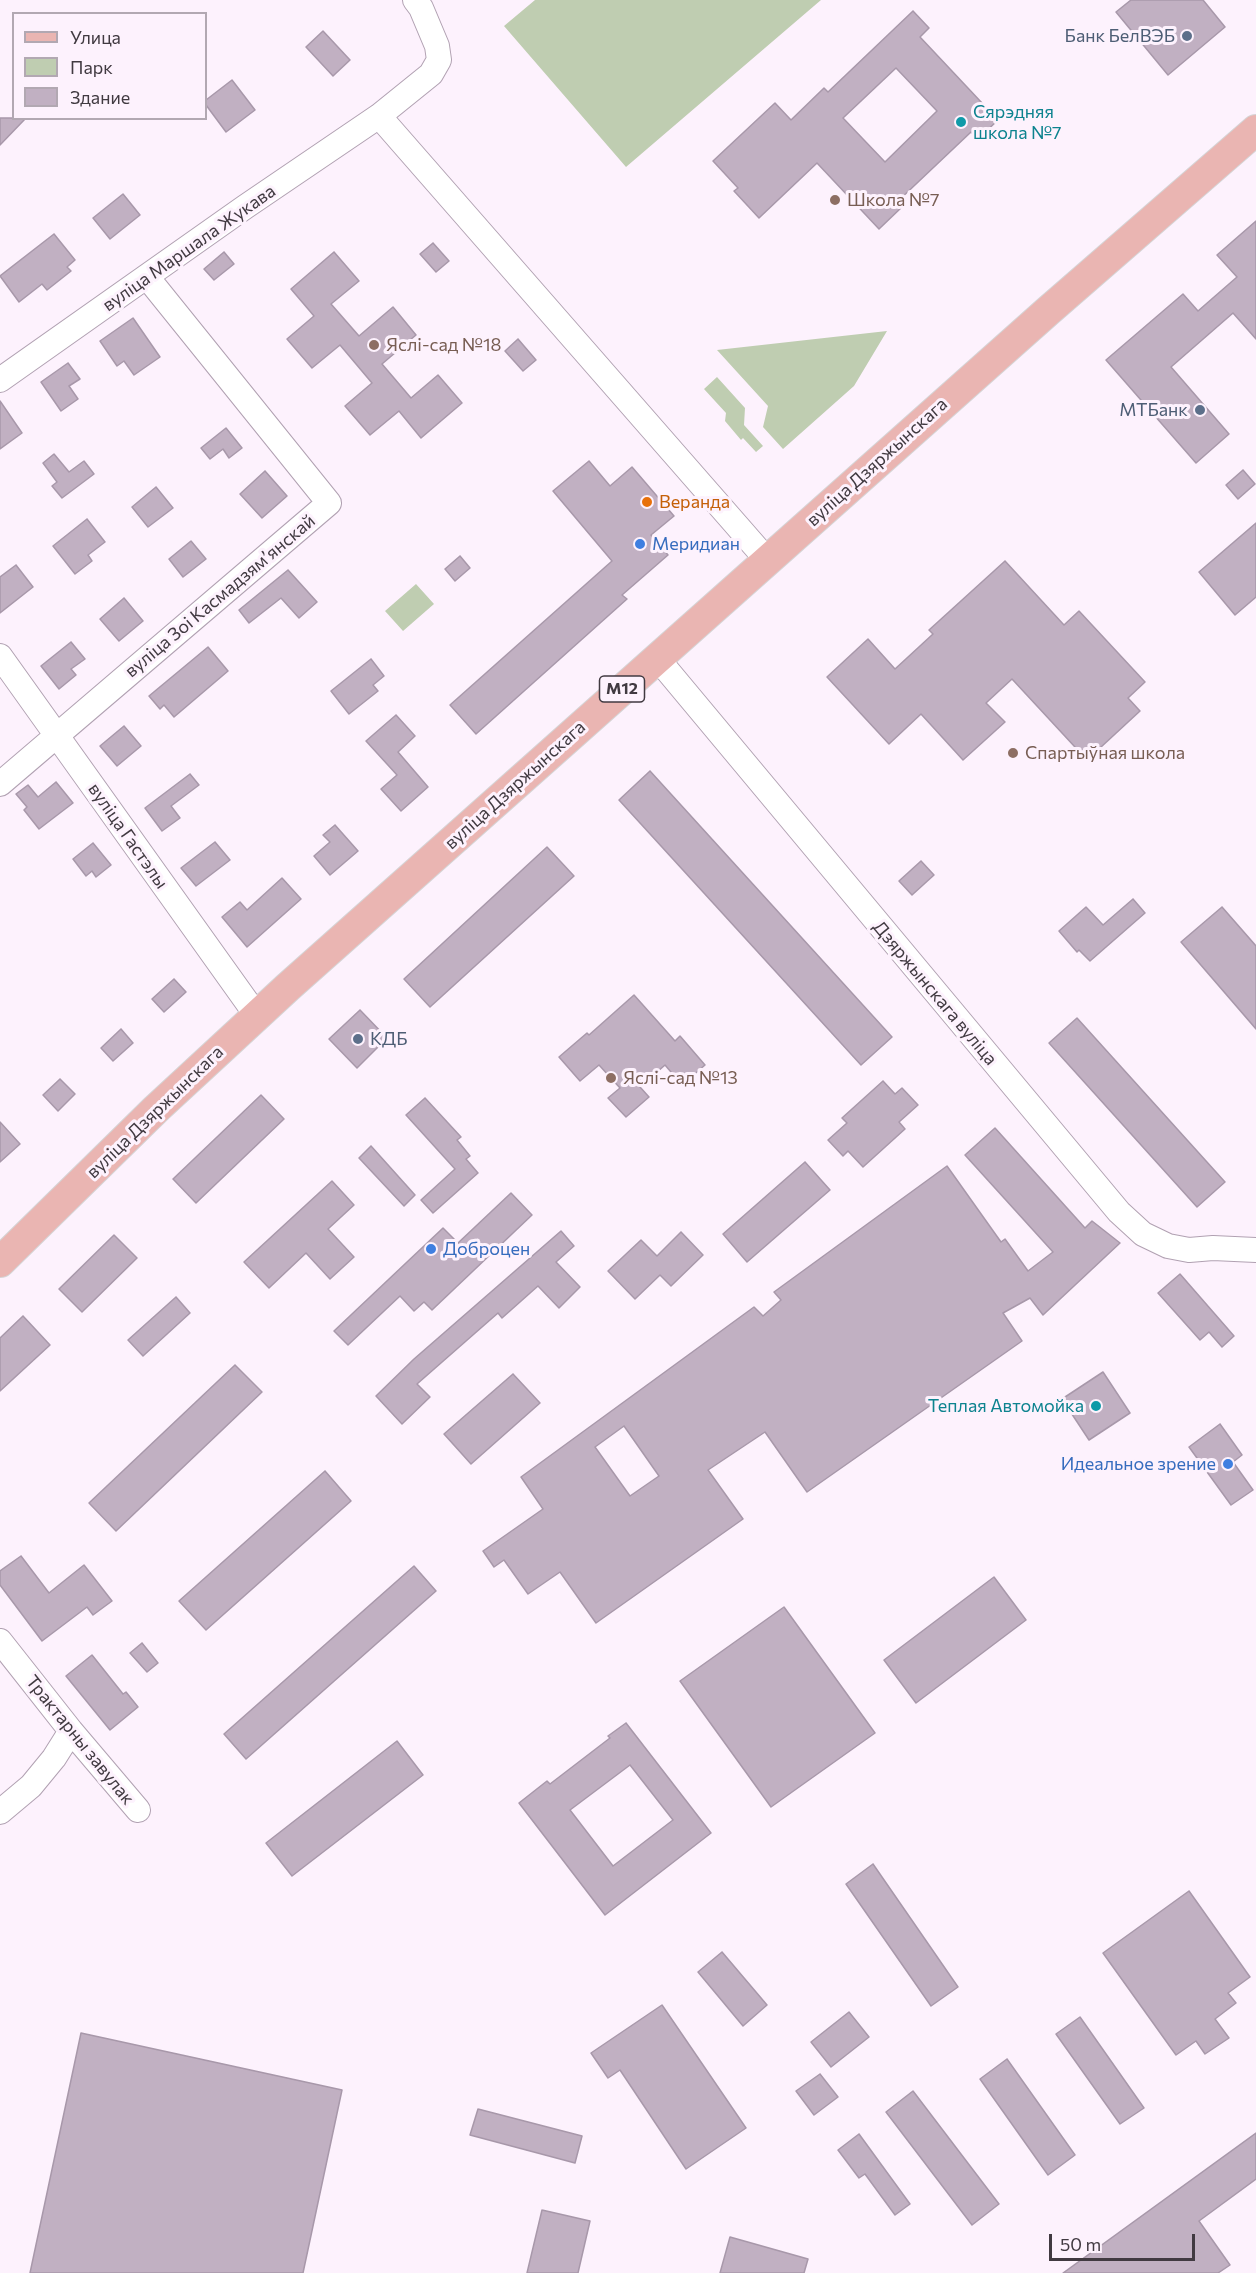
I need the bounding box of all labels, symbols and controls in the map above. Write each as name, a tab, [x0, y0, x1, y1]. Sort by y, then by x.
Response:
legend	[12, 12, 207, 120]
place label: Банк БелВЭБ	[1065, 25, 1175, 47]
text: Улица	[70, 26, 121, 48]
marker: Банк БелВЭБ	[1180, 29, 1194, 43]
text: Парк	[70, 56, 113, 78]
text: Здание	[70, 86, 130, 108]
place label: Сярэдняя школа №7	[973, 101, 1062, 144]
marker: Сярэдняя школа №7	[954, 115, 968, 129]
street label: вуліца Маршала Жукава	[98, 180, 280, 316]
place label: Школа №7	[847, 189, 939, 211]
marker: Школа №7	[828, 193, 842, 207]
place label: Яслі-сад №18	[386, 334, 501, 356]
marker: Яслі-сад №18	[367, 338, 381, 352]
street label: вуліца Дзяржынскага	[802, 393, 952, 531]
place label: МТБанк	[1119, 399, 1188, 421]
marker: МТБанк	[1193, 403, 1207, 417]
place label: Веранда	[659, 491, 730, 513]
marker: Веранда	[640, 495, 654, 509]
street label: вуліца Зоі Касмадзямʼянскай	[121, 510, 319, 682]
place label: Меридиан	[652, 533, 740, 555]
marker: Меридиан	[633, 537, 647, 551]
road number: М12	[600, 676, 644, 702]
street label: вуліца Дзяржынскага	[440, 716, 590, 854]
place label: Спартыўная школа	[1025, 742, 1185, 764]
marker: Спартыўная школа	[1006, 746, 1020, 760]
street label: вуліца Гастэлы	[84, 779, 172, 893]
street label: Дзяржынскага вуліца	[868, 917, 1002, 1069]
place label: КДБ	[370, 1028, 407, 1050]
marker: КДБ	[351, 1032, 365, 1046]
street label: вуліца Дзяржынскага	[82, 1041, 228, 1183]
place label: Яслі-сад №13	[623, 1067, 738, 1089]
marker: Яслі-сад №13	[604, 1071, 618, 1085]
place label: Доброцен	[443, 1238, 530, 1260]
marker: Доброцен	[424, 1242, 438, 1256]
place label: Теплая Автомойка	[928, 1395, 1084, 1417]
marker: Теплая Автомойка	[1089, 1399, 1103, 1413]
place label: Идеальное зрение	[1061, 1453, 1216, 1475]
marker: Идеальное зрение	[1221, 1457, 1235, 1471]
street label: Трактарны завулак	[21, 1671, 139, 1809]
scale bar	[1052, 2222, 1198, 2260]
text: 50 m	[1060, 2233, 1101, 2255]

